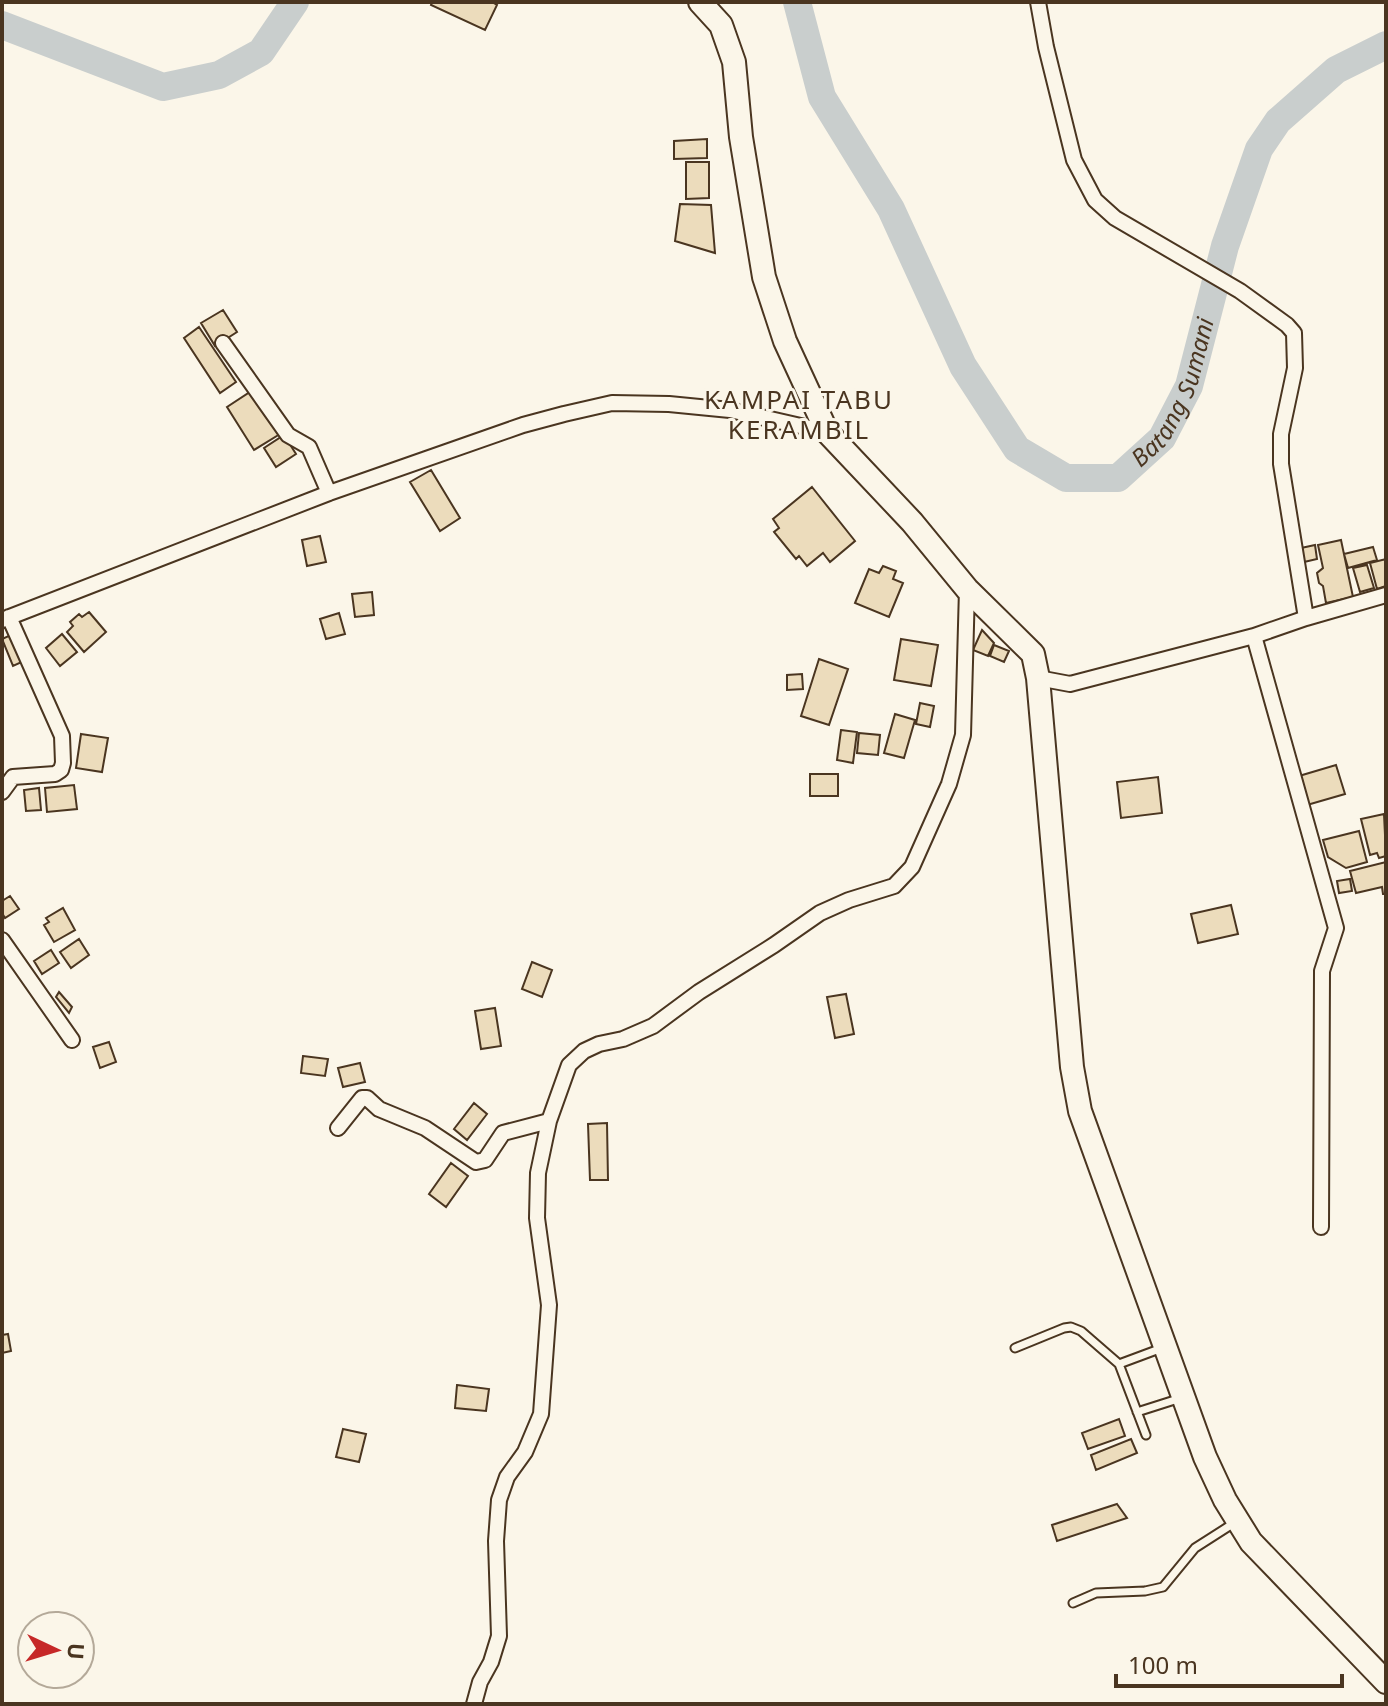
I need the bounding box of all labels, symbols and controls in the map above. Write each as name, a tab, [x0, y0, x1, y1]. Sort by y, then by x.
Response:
water label: Batang Sumani	[1123, 313, 1221, 473]
district label: KAMPAI TABU KERAMBIL	[704, 381, 894, 447]
north arrow	[16, 1610, 96, 1690]
scale bar	[1116, 1638, 1342, 1688]
text: U	[61, 1642, 92, 1661]
text: 100 m	[1128, 1648, 1198, 1681]

